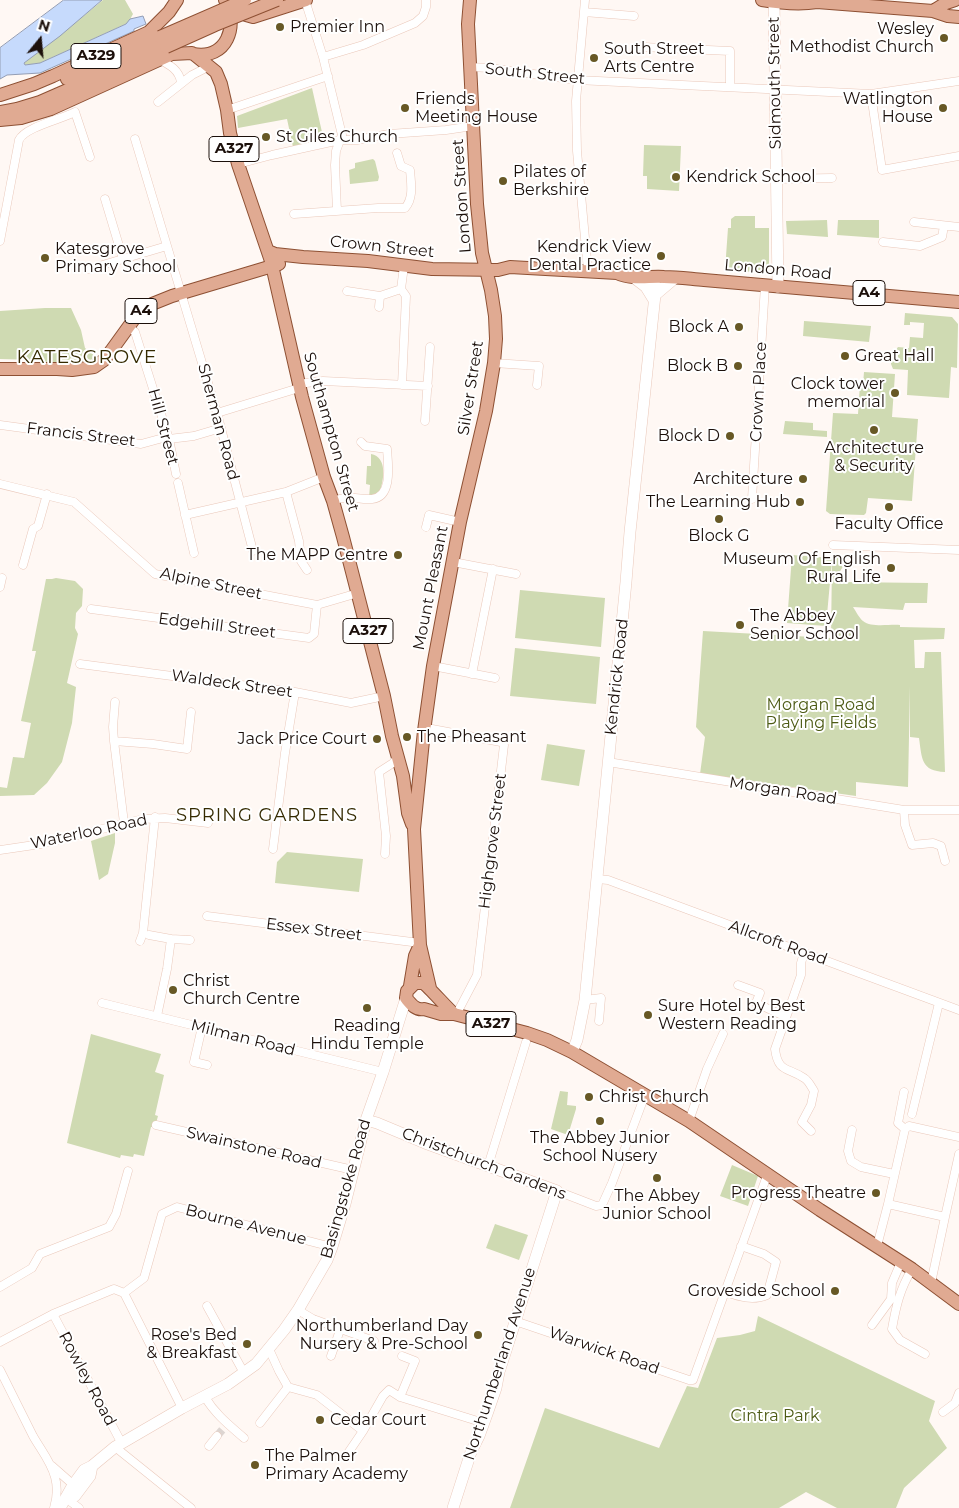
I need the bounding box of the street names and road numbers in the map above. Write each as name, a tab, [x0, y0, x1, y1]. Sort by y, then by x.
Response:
street label: Sidmouth Street	[764, 17, 786, 149]
road number: A329	[71, 44, 121, 68]
street label: South Street	[484, 59, 586, 89]
road number: A327	[209, 136, 259, 162]
street label: London Street	[448, 138, 476, 254]
street label: Crown Street	[329, 232, 435, 262]
street label: London Road	[723, 256, 833, 284]
road number: A4	[853, 280, 885, 306]
road number: A4	[125, 298, 157, 324]
street label: Silver Street	[454, 339, 488, 437]
street label: Crown Place	[747, 341, 771, 443]
street label: Southampton Street	[299, 350, 363, 514]
street label: Sherman Road	[193, 362, 243, 482]
street label: Hill Street	[144, 387, 182, 467]
street label: Francis Street	[25, 419, 137, 451]
street label: Mount Pleasant	[409, 524, 453, 652]
street label: Alpine Street	[158, 564, 264, 604]
street label: Edgehill Street	[157, 609, 277, 643]
road number: A327	[343, 618, 393, 644]
street label: Kendrick Road	[601, 618, 633, 736]
street label: Waldeck Street	[170, 666, 294, 702]
street label: Highgrove Street	[475, 772, 511, 910]
street label: Morgan Road	[728, 773, 838, 809]
street label: Waterloo Road	[29, 810, 149, 854]
street label: Essex Street	[265, 915, 363, 945]
street label: Allcroft Road	[726, 916, 830, 970]
road number: A327	[466, 1012, 516, 1036]
street label: Milman Road	[189, 1016, 297, 1060]
street label: Basingstoke Road	[317, 1117, 375, 1261]
street label: Swainstone Road	[184, 1123, 324, 1173]
street label: Christchurch Gardens	[399, 1124, 569, 1204]
street label: Bourne Avenue	[183, 1201, 309, 1249]
street label: Northumberland Avenue	[460, 1265, 540, 1463]
street label: Warwick Road	[546, 1323, 662, 1379]
street label: Rowley Road	[54, 1329, 120, 1429]

